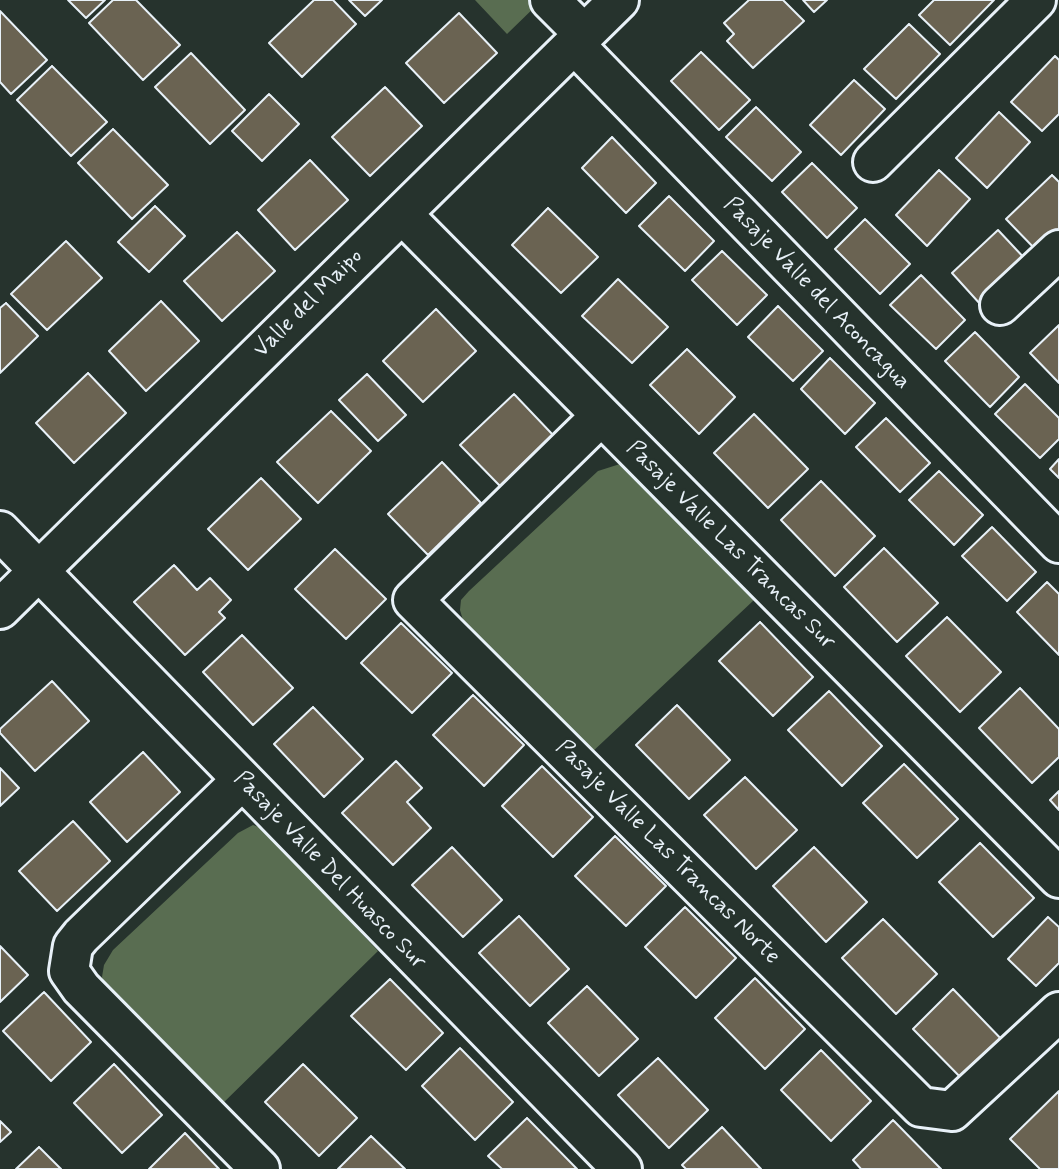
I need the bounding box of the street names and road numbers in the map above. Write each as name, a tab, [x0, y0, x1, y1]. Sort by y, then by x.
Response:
street label: Pasaje Valle del Aconcagua	[717, 192, 915, 396]
street label: Valle del Maipo	[249, 244, 369, 364]
street label: Pasaje Valle Las Trancas Sur	[620, 436, 840, 656]
street label: Pasaje Valle Las Trancas Norte	[549, 735, 785, 971]
street label: Pasaje Valle Del Huasco Sur	[227, 766, 431, 976]

